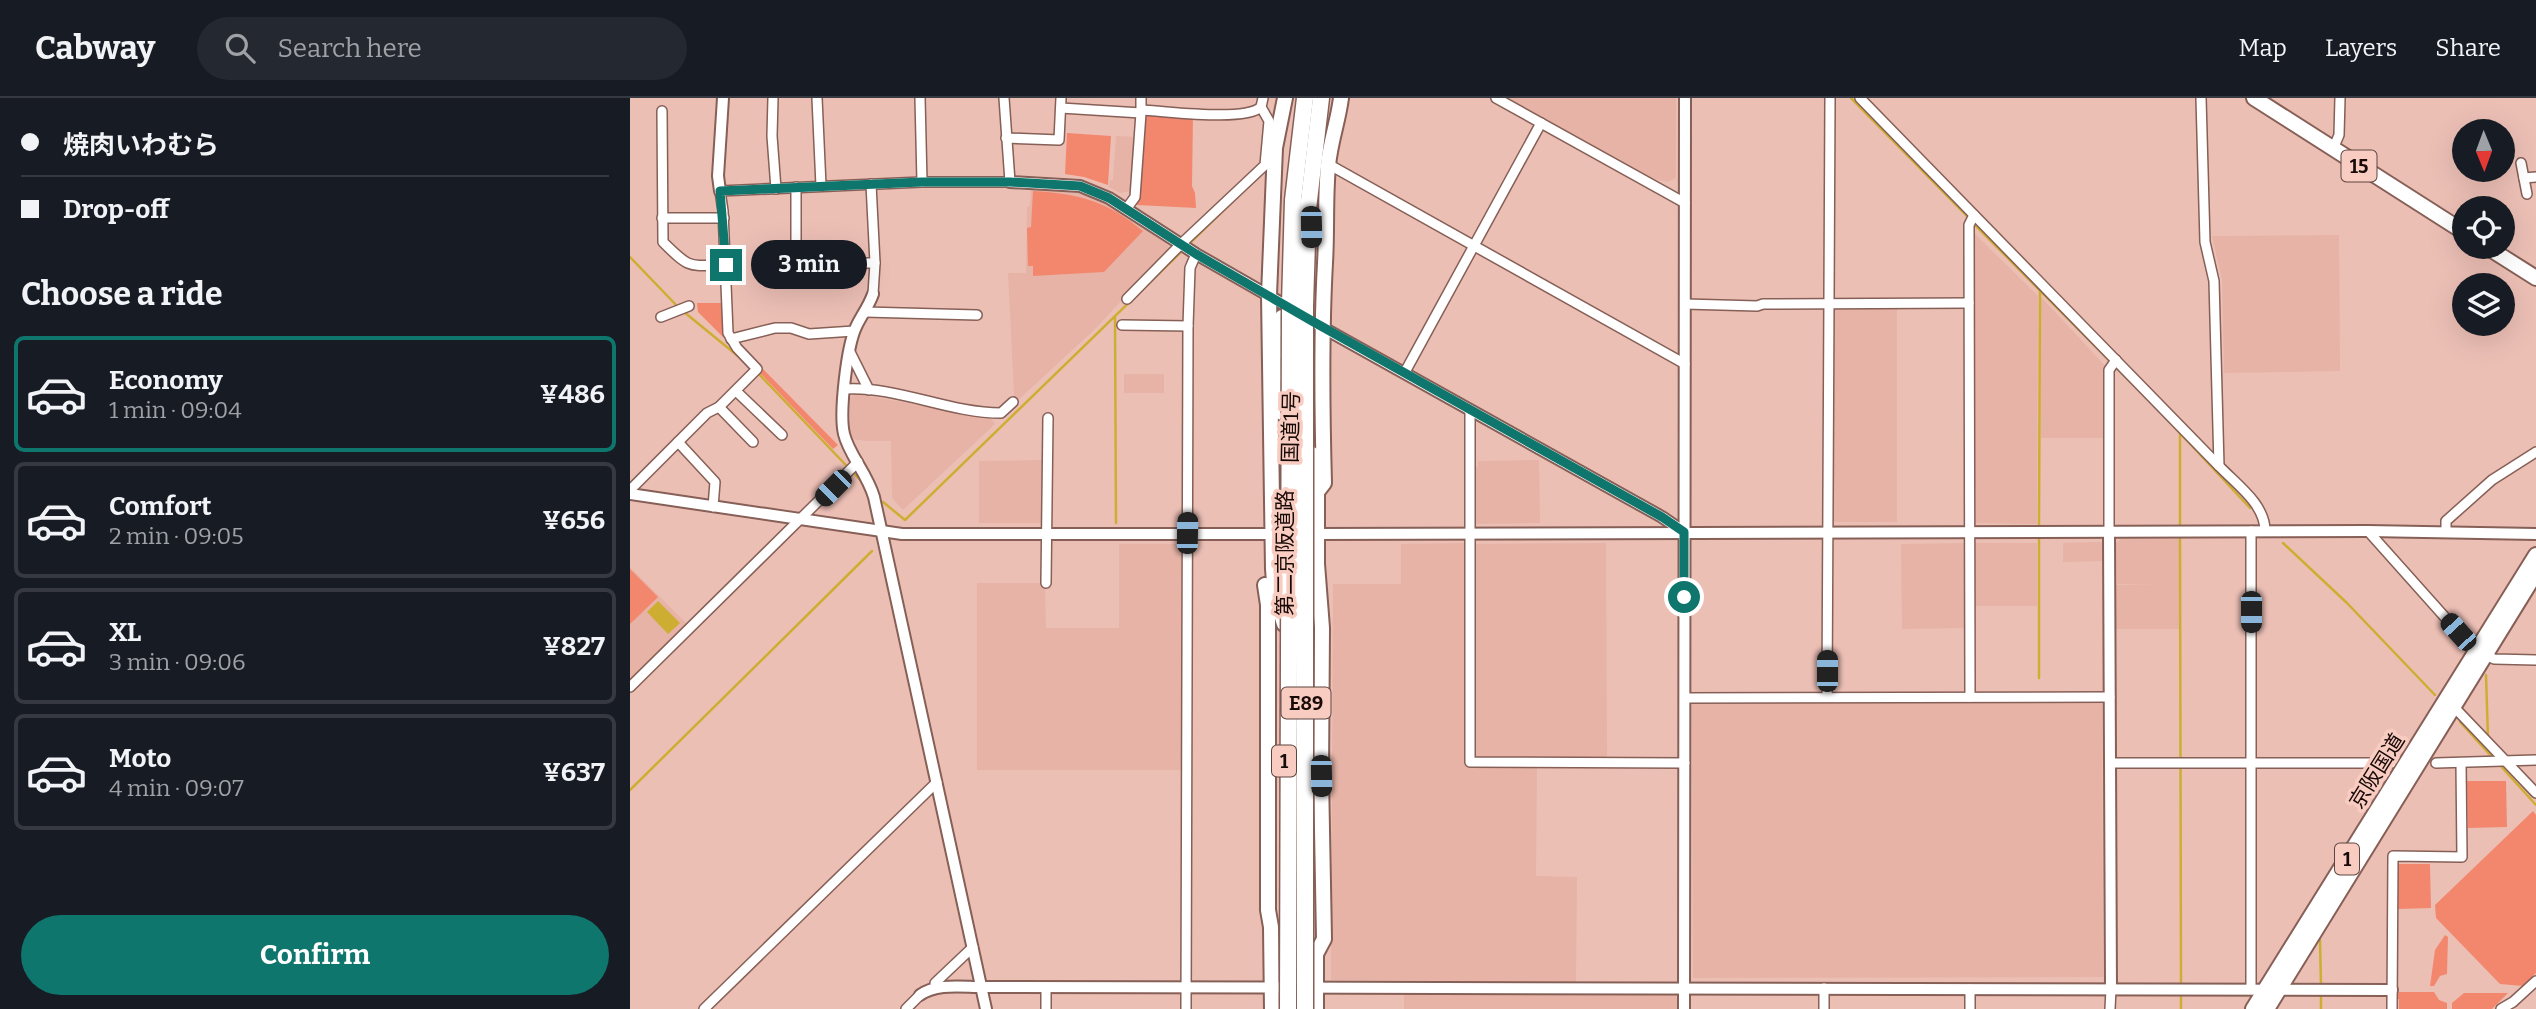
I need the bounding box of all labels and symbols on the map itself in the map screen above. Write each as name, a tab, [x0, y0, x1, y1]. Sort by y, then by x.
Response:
north arrow	[2452, 119, 2515, 182]
road number: 15	[2342, 150, 2376, 181]
car	[1301, 206, 1322, 248]
callout: 3 min	[750, 240, 866, 290]
route end	[710, 249, 742, 281]
street label: 国道1号	[1277, 391, 1305, 463]
car	[811, 466, 856, 510]
street label: 第二京阪道路	[1272, 490, 1298, 616]
car	[1177, 512, 1198, 554]
route start	[1668, 581, 1700, 613]
car	[2241, 591, 2262, 633]
car	[2437, 609, 2480, 655]
car	[1817, 650, 1838, 692]
road number: E89	[1282, 688, 1330, 718]
street label: 京阪国道	[2344, 728, 2410, 814]
road number: 1	[1272, 746, 1296, 776]
car	[1311, 755, 1332, 797]
road number: 1	[2335, 844, 2359, 874]

